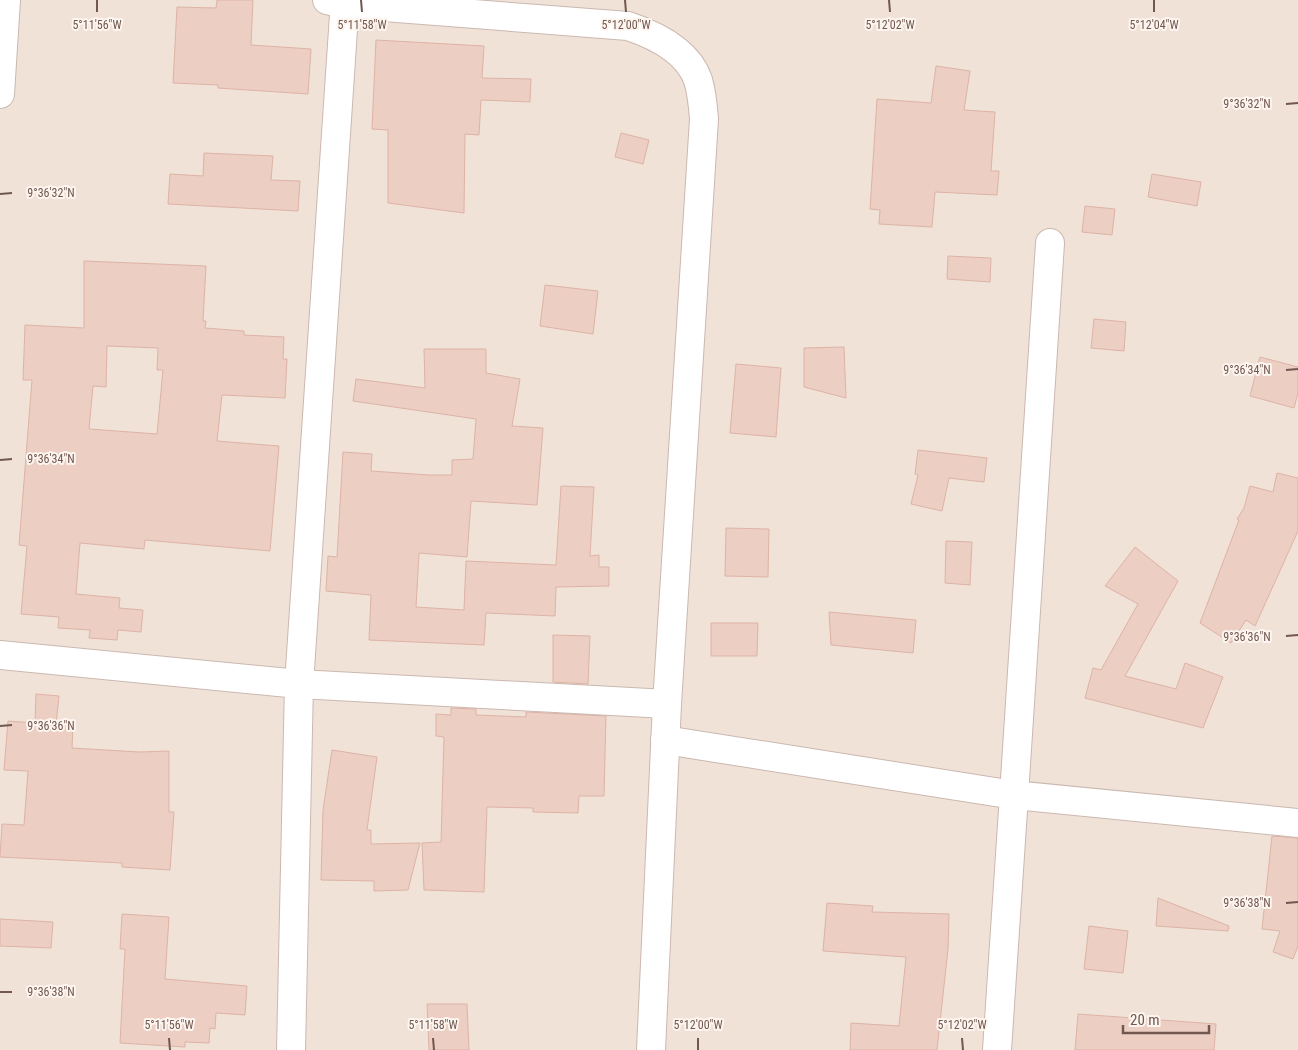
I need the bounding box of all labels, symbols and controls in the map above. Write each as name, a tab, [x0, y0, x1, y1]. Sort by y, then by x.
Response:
text: 5°11'56"W	[72, 18, 122, 32]
text: 5°11'58"W	[337, 18, 387, 32]
text: 5°12'00"W	[601, 18, 651, 32]
text: 5°12'02"W	[865, 18, 915, 32]
text: 5°12'04"W	[1129, 18, 1179, 32]
text: 9°36'32"N	[1223, 97, 1271, 111]
text: 9°36'32"N	[27, 186, 75, 200]
text: 9°36'34"N	[1223, 363, 1271, 377]
text: 9°36'34"N	[27, 452, 75, 466]
text: 9°36'36"N	[1223, 630, 1271, 644]
text: 9°36'36"N	[27, 719, 75, 733]
text: 9°36'38"N	[1223, 896, 1271, 910]
text: 9°36'38"N	[27, 985, 75, 999]
scale bar	[1123, 1002, 1209, 1034]
text: 20 m	[1130, 1011, 1160, 1029]
text: 5°11'56"W	[144, 1018, 194, 1032]
text: 5°11'58"W	[408, 1018, 458, 1032]
text: 5°12'00"W	[673, 1018, 723, 1032]
text: 5°12'02"W	[937, 1018, 987, 1032]

